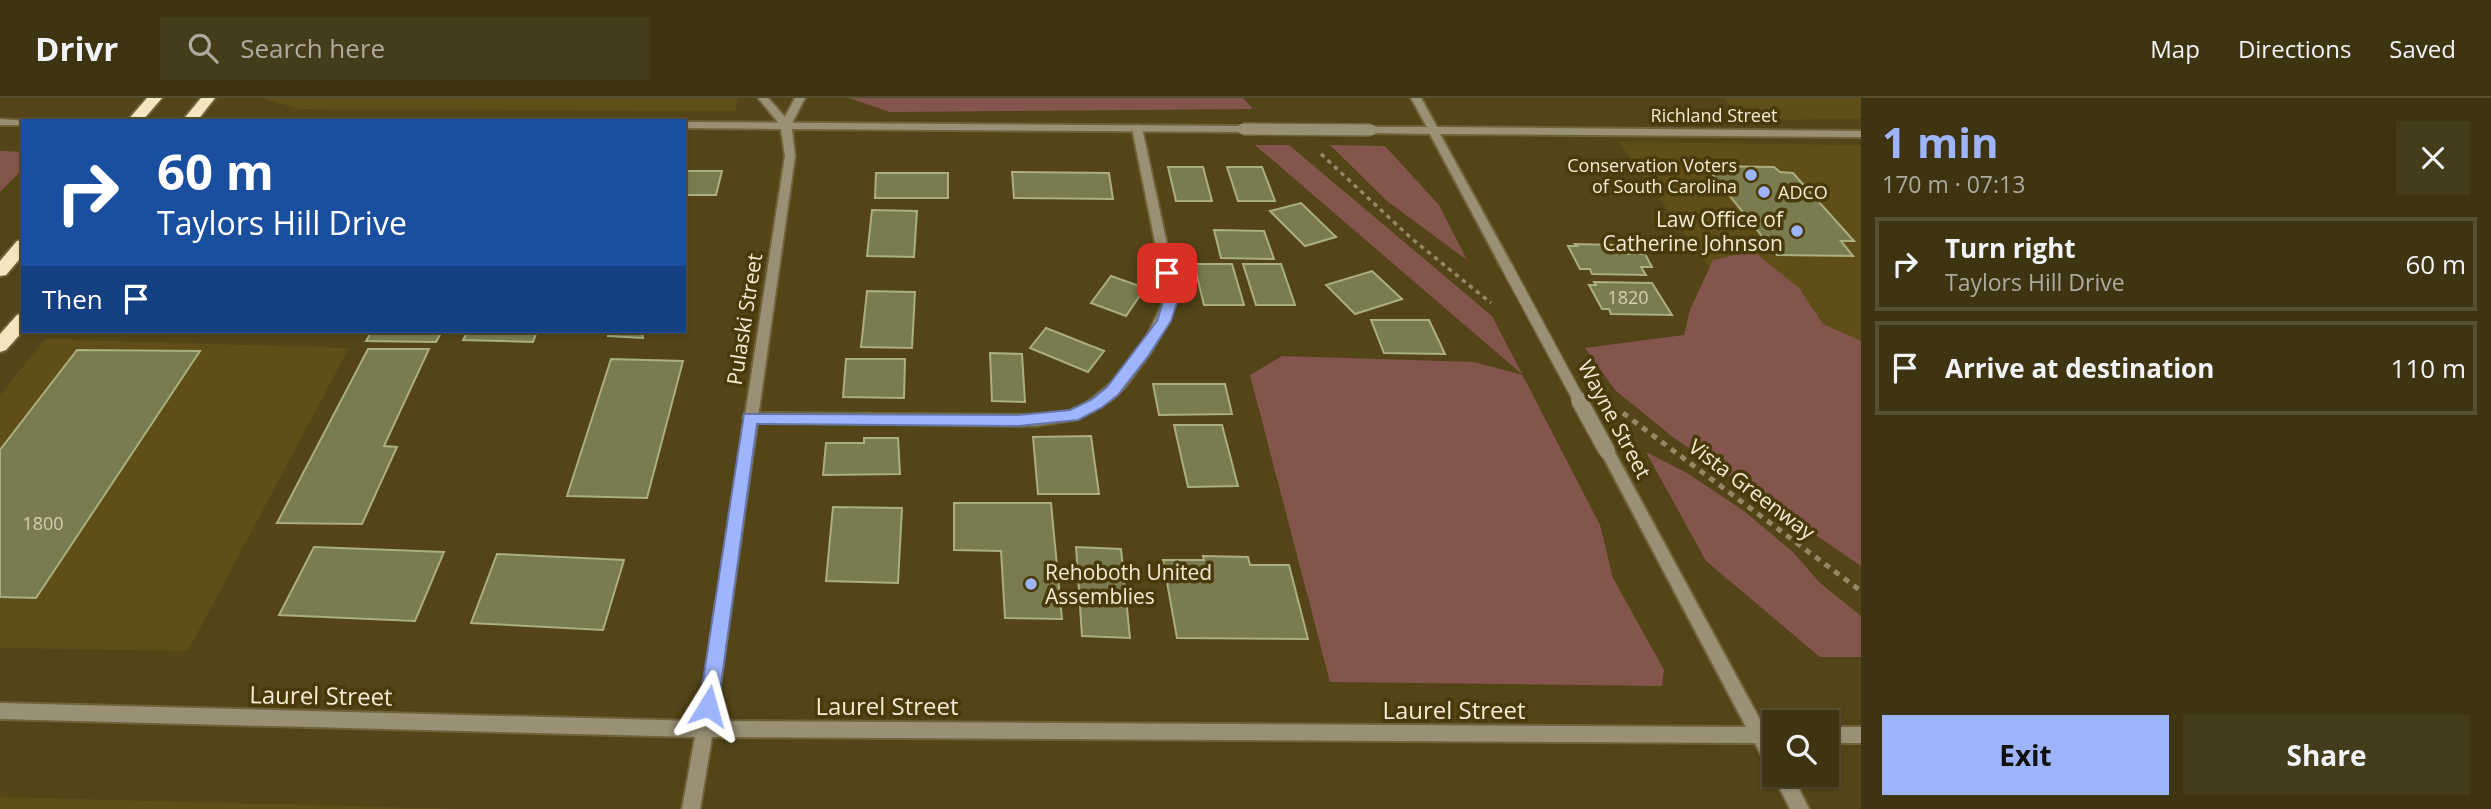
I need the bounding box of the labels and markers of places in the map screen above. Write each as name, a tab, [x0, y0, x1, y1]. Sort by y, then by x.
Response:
place label: Conservation Voters of South Carolina	[1567, 153, 1737, 198]
marker: Conservation Voters of South Carolina	[1743, 167, 1759, 183]
place label: ADCO	[1778, 180, 1828, 204]
marker: ADCO	[1756, 184, 1772, 200]
place label: Law Office of Catherine Johnson	[1602, 205, 1785, 257]
marker: Law Office of Catherine Johnson	[1789, 223, 1805, 239]
pin	[1137, 243, 1197, 303]
place label: Rehoboth United Assemblies	[1045, 558, 1212, 610]
marker: Rehoboth United Assemblies	[1023, 576, 1039, 592]

